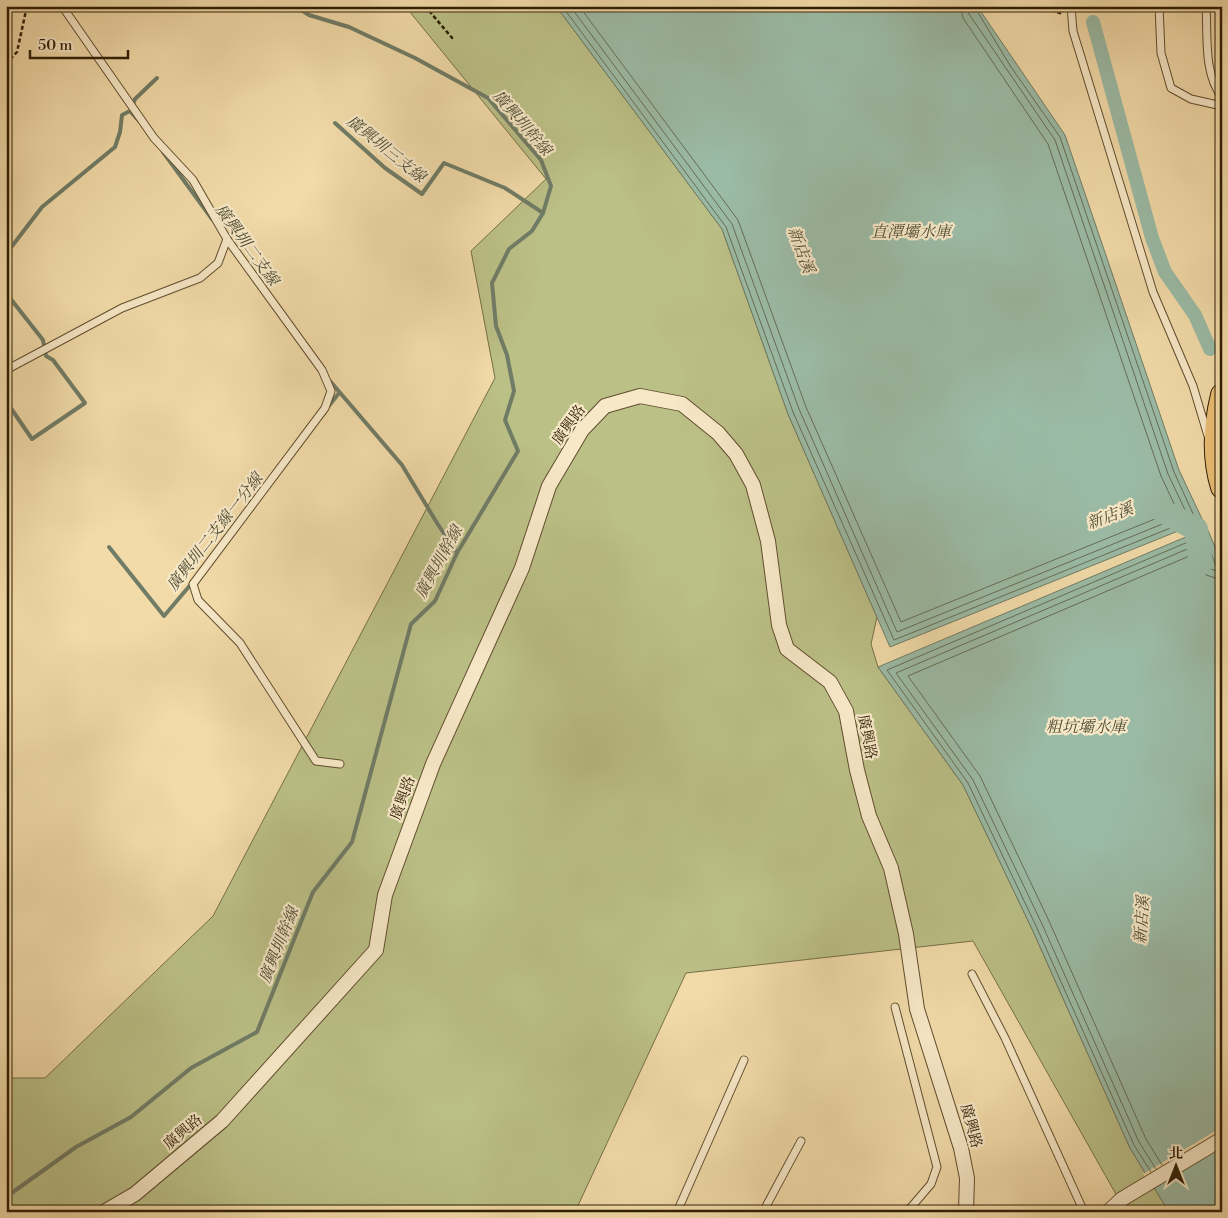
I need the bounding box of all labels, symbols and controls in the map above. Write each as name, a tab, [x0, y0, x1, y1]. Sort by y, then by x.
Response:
scale bar	[30, 28, 128, 60]
text: 50 m	[38, 36, 72, 55]
water label: 廣興圳幹線	[488, 86, 557, 161]
water label: 廣興圳三支線	[342, 111, 431, 188]
water label: 廣興圳二支線	[211, 200, 284, 291]
water label: 直潭壩水庫	[871, 222, 954, 242]
water label: 新店溪	[783, 224, 819, 278]
street label: 廣興路	[548, 401, 590, 449]
water label: 廣興圳二支線一分線	[163, 468, 268, 595]
water label: 新店溪	[1084, 498, 1138, 534]
water label: 廣興圳幹線	[411, 520, 468, 602]
street label: 廣興路	[853, 713, 881, 761]
water label: 粗坑壩水庫	[1046, 717, 1129, 737]
street label: 廣興路	[386, 774, 420, 822]
water label: 新店溪	[1130, 893, 1154, 945]
water label: 廣興圳幹線	[255, 902, 304, 986]
street label: 廣興路	[956, 1102, 986, 1150]
street label: 廣興路	[160, 1110, 206, 1154]
north arrow	[1150, 1140, 1200, 1190]
text: 北	[1169, 1145, 1183, 1163]

